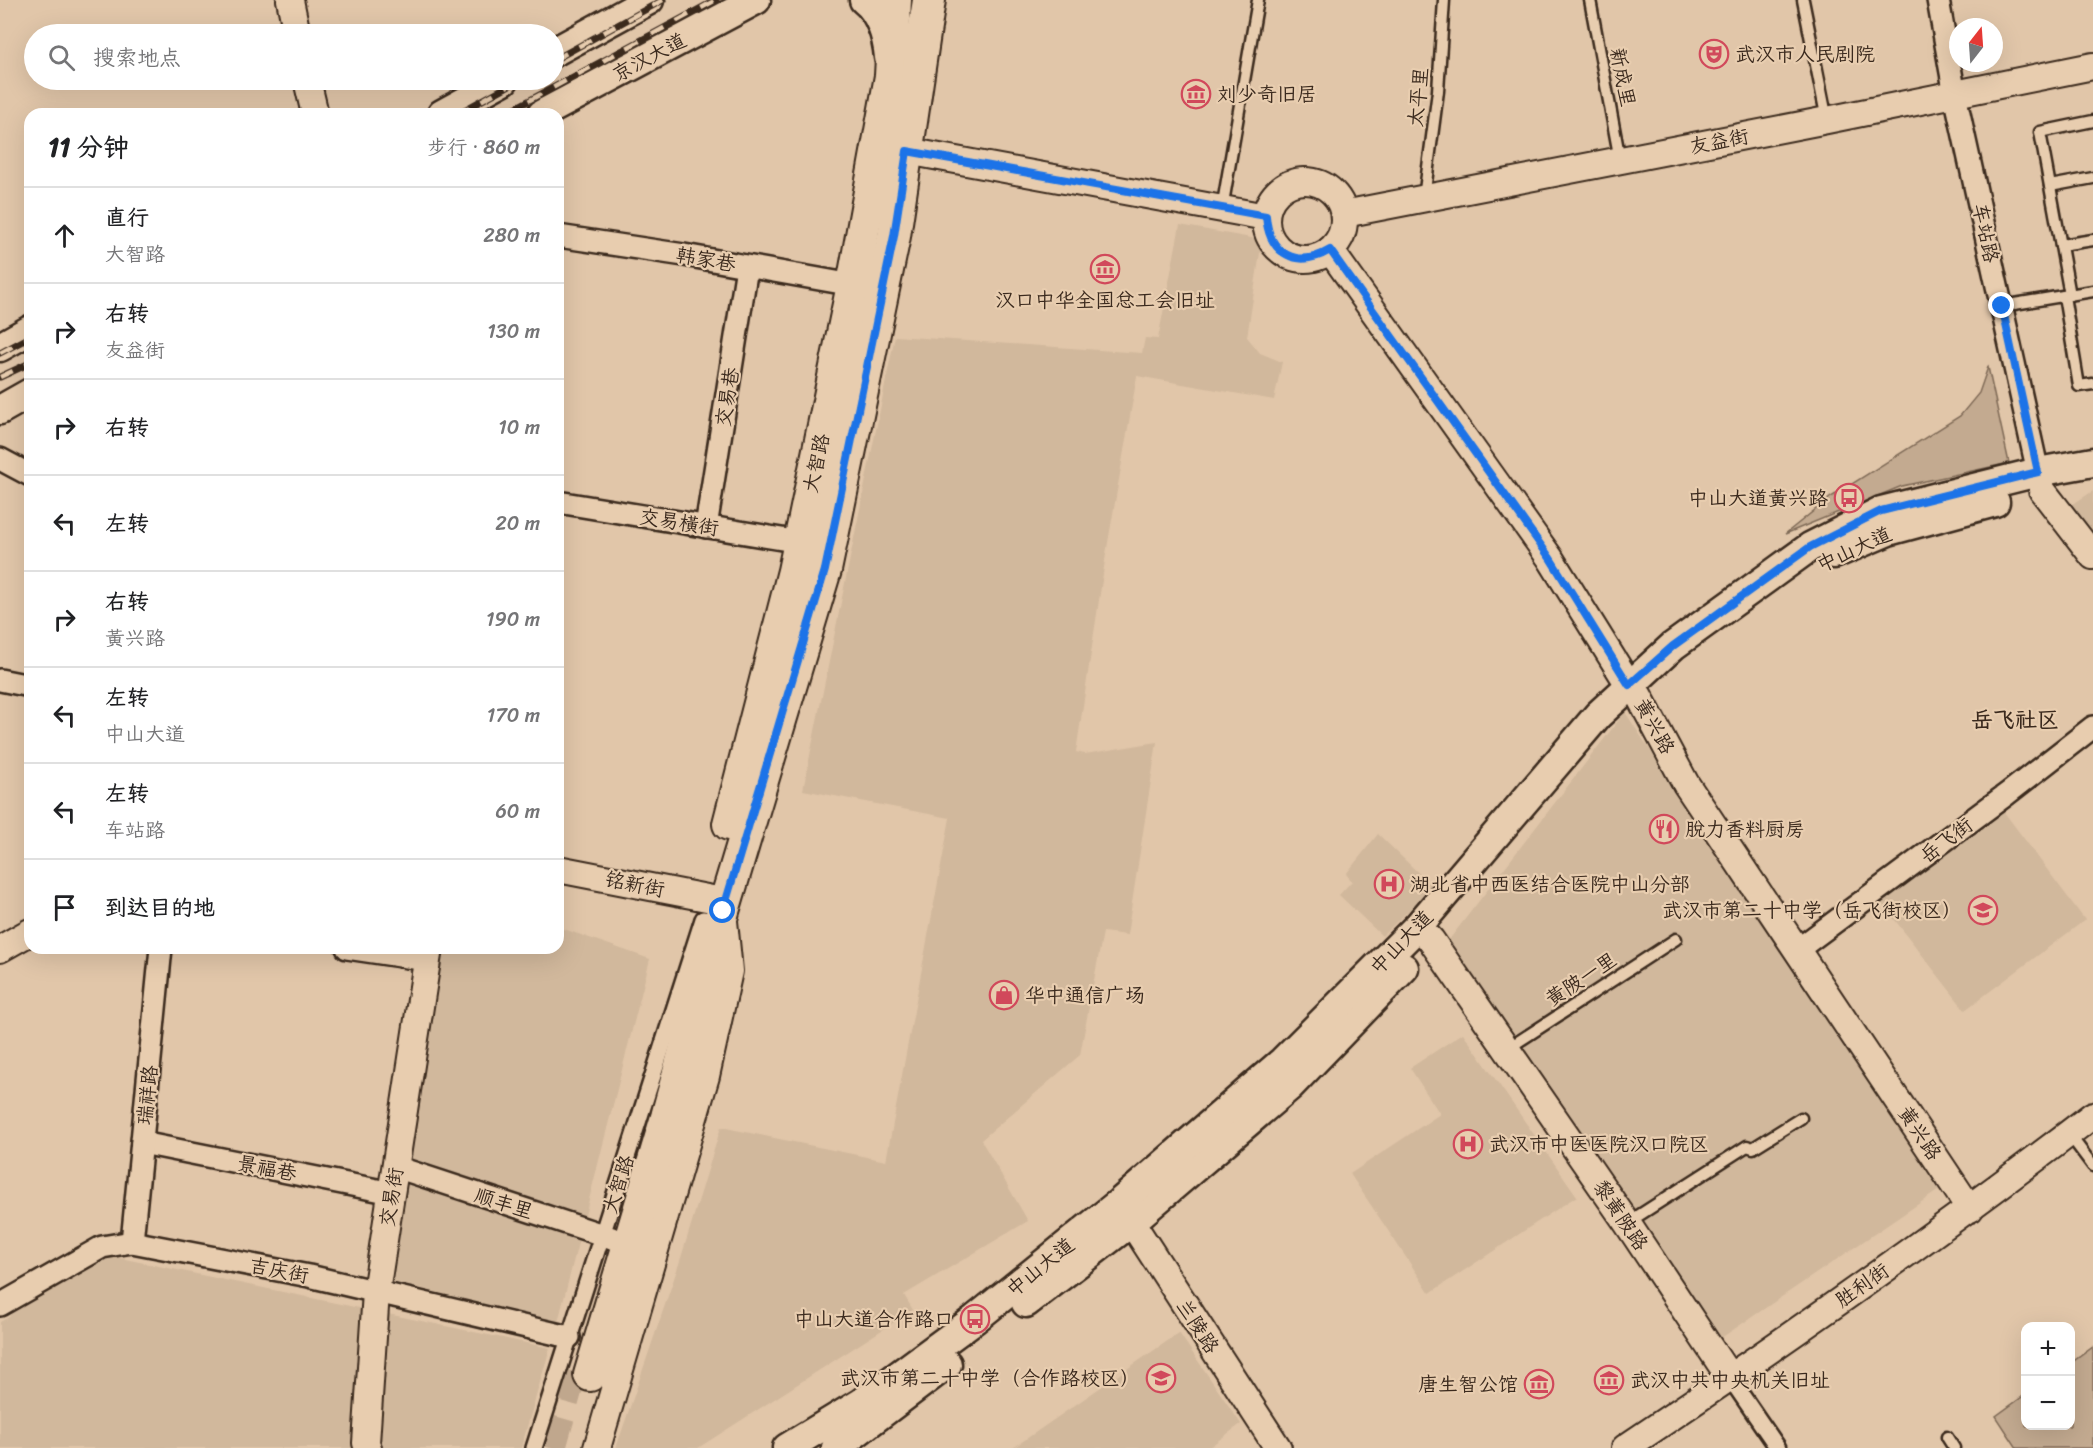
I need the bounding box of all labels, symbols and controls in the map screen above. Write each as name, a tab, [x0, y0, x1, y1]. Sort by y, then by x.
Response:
north arrow	[1949, 18, 2003, 72]
street label: 京汉大道	[606, 23, 693, 92]
search box	[24, 24, 564, 90]
place label: 武汉市人民剧院	[1735, 37, 1875, 72]
text: 搜索地点	[93, 38, 181, 77]
theatre icon: 武汉市人民剧院	[1698, 38, 1730, 70]
icon: search	[45, 41, 78, 74]
street label: 新成里	[1600, 44, 1645, 110]
street label: 太平里	[1398, 65, 1439, 129]
place label: 刘少奇旧居	[1217, 77, 1317, 112]
museum icon: 刘少奇旧居	[1180, 78, 1212, 110]
street label: 友益街	[1686, 119, 1752, 164]
text: 11 分钟	[48, 124, 129, 170]
text: 步行 · 860 m	[428, 130, 540, 165]
text: 直行	[105, 198, 149, 237]
street label: 车站路	[1962, 200, 2009, 267]
text: 280 m	[483, 218, 540, 253]
icon: ahead	[48, 219, 81, 252]
text: 大智路	[105, 237, 165, 272]
street label: 韩家巷	[673, 237, 739, 282]
museum icon: 汉口中华全国总工会旧址	[1089, 253, 1121, 285]
place label: 汉口中华全国总工会旧址	[995, 283, 1215, 318]
route end	[1988, 292, 2014, 318]
text: 右转	[105, 294, 149, 333]
text: 130 m	[487, 314, 540, 349]
icon: right	[48, 315, 81, 348]
text: 友益街	[105, 333, 165, 368]
street label: 交易巷	[706, 364, 750, 429]
text: 右转	[105, 408, 149, 447]
text: 10 m	[498, 410, 540, 445]
icon: right	[48, 411, 81, 444]
street label: 大智路	[793, 429, 840, 496]
place label: 中山大道黄兴路	[1688, 481, 1829, 516]
bus stop icon: 中山大道黄兴路	[1833, 482, 1865, 514]
street label: 交易横街	[637, 499, 721, 546]
text: 左转	[105, 504, 149, 543]
text: 20 m	[495, 506, 540, 541]
icon: left	[48, 507, 81, 540]
street label: 中山大道	[1811, 517, 1898, 582]
text: 右转	[105, 582, 149, 621]
text: 190 m	[486, 602, 540, 637]
icon: right	[48, 603, 81, 636]
text: 黄兴路	[105, 621, 165, 656]
text: 左转	[105, 678, 149, 717]
street label: 黄兴路	[1625, 692, 1685, 762]
text: 170 m	[487, 698, 540, 733]
icon: left	[48, 699, 81, 732]
district label: 岳飞社区	[1971, 700, 2059, 739]
text: 中山大道	[105, 717, 185, 752]
text: 左转	[105, 774, 149, 813]
text: 60 m	[495, 794, 540, 829]
icon: left	[48, 795, 81, 828]
street label: 岳飞街	[1912, 808, 1981, 872]
place label: 脱力香料厨房	[1685, 812, 1805, 847]
text: 车站路	[105, 813, 165, 848]
restaurant icon: 脱力香料厨房	[1648, 813, 1680, 845]
street label: 铭新街	[602, 862, 668, 907]
place label: 湖北省中西医结合医院中山分部	[1410, 867, 1690, 902]
hospital icon: 湖北省中西医结合医院中山分部	[1373, 868, 1405, 900]
text: 到达目的地	[105, 888, 215, 927]
icon: arrive	[48, 891, 81, 924]
place label: 武汉市第二十中学（岳飞街校区）	[1662, 893, 1962, 928]
school or university icon: 武汉市第二十中学（岳飞街校区）	[1967, 894, 1999, 926]
route start	[709, 897, 735, 923]
street label: 中山大道	[1361, 901, 1442, 983]
street label: 黄陂一里	[1538, 943, 1624, 1016]
place label: 华中通信广场	[1025, 978, 1145, 1013]
shop icon: 华中通信广场	[988, 979, 1020, 1011]
street label: 瑞祥路	[127, 1062, 168, 1127]
street label: 黄兴路	[1888, 1099, 1951, 1169]
place label: 武汉市中医医院汉口院区	[1489, 1127, 1709, 1162]
hospital icon: 武汉市中医医院汉口院区	[1452, 1128, 1484, 1160]
street label: 景福巷	[234, 1146, 301, 1192]
street label: 大智路	[593, 1149, 645, 1218]
street label: 交易街	[370, 1165, 413, 1229]
street label: 黎黄陂路	[1584, 1172, 1658, 1259]
street label: 顺丰里	[470, 1178, 538, 1229]
street label: 中山大道	[998, 1229, 1082, 1306]
street label: 吉庆街	[246, 1248, 312, 1293]
street label: 胜利街	[1828, 1254, 1897, 1317]
street label: 兰陵路	[1167, 1292, 1229, 1362]
place label: 中山大道合作路口	[794, 1302, 954, 1337]
bus stop icon: 中山大道合作路口	[959, 1303, 991, 1335]
map controls	[2021, 1322, 2075, 1430]
button: +	[2021, 1322, 2075, 1376]
place label: 武汉市第二十中学（合作路校区）	[840, 1361, 1140, 1396]
school or university icon: 武汉市第二十中学（合作路校区）	[1145, 1362, 1177, 1394]
place label: 武汉中共中央机关旧址	[1630, 1363, 1830, 1398]
museum icon: 武汉中共中央机关旧址	[1593, 1364, 1625, 1396]
place label: 唐生智公馆	[1418, 1367, 1518, 1402]
museum icon: 唐生智公馆	[1523, 1368, 1555, 1400]
button: −	[2021, 1376, 2075, 1430]

